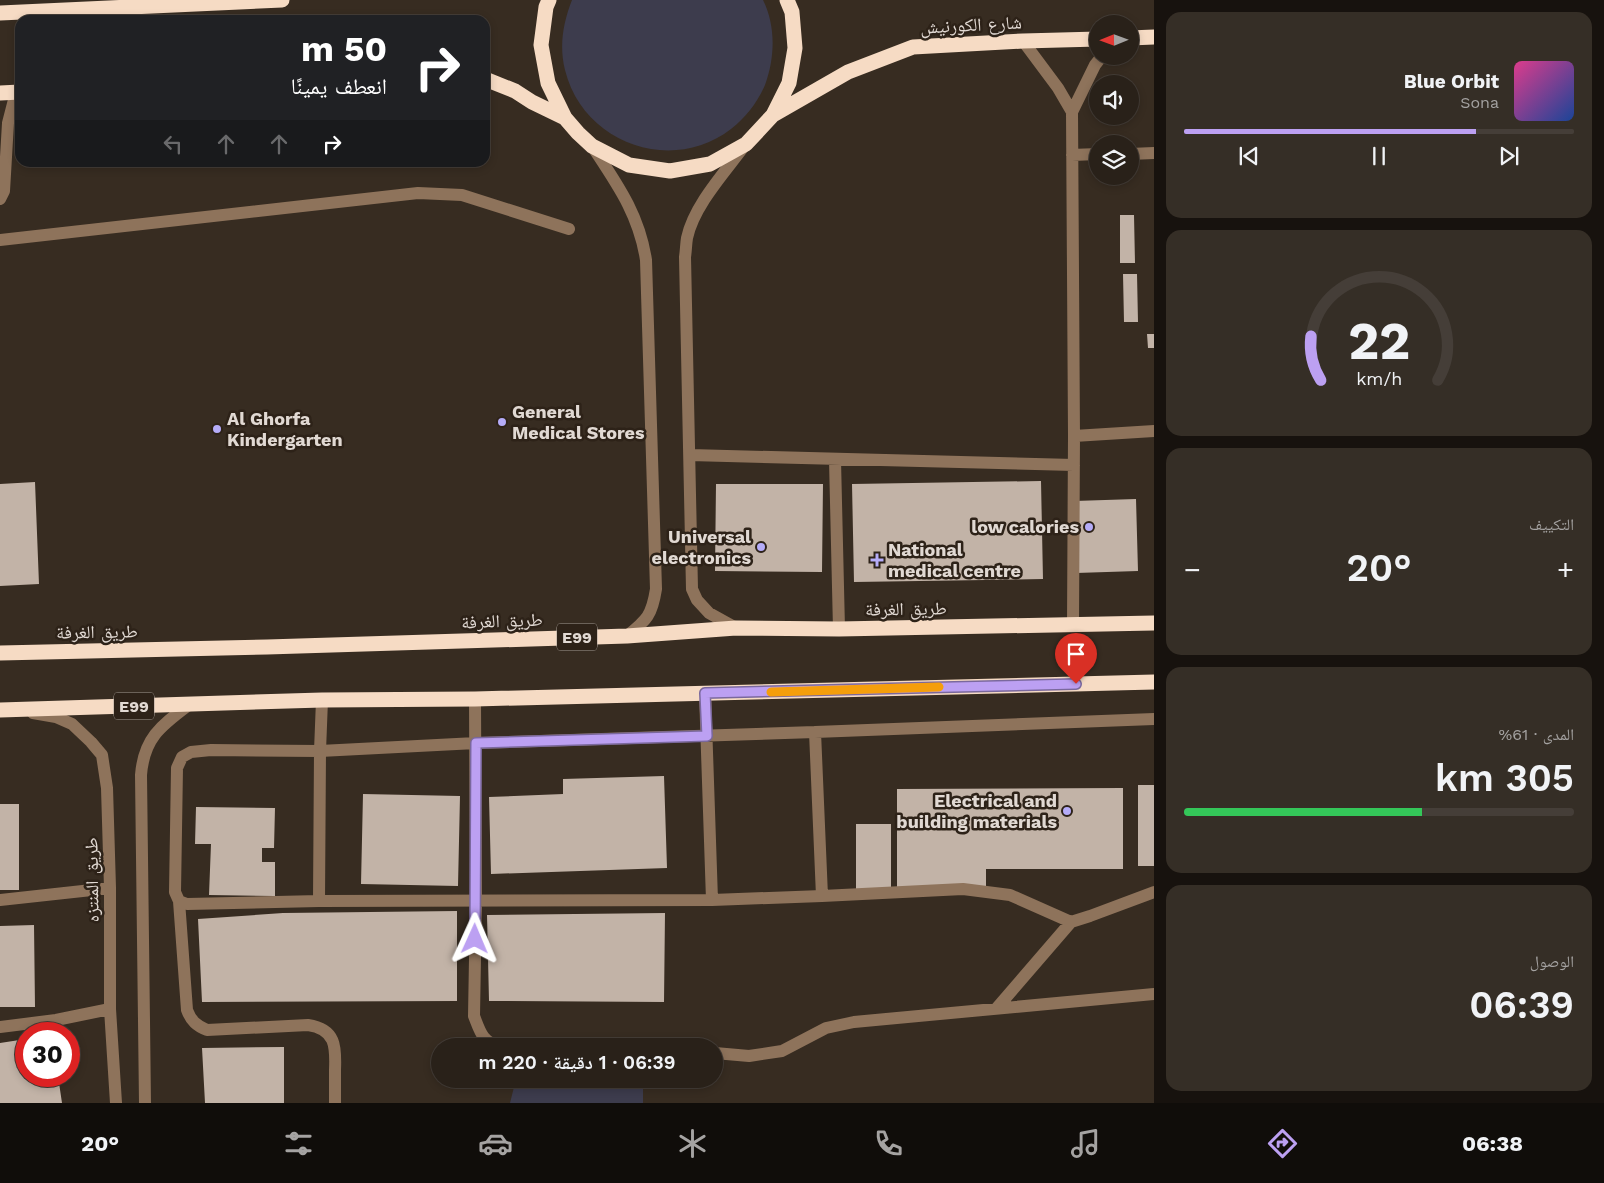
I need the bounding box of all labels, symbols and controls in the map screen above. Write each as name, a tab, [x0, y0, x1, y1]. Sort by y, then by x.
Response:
street label: شارع الكورنيش	[920, 11, 1022, 39]
north arrow	[1089, 15, 1139, 65]
map controls	[1089, 15, 1139, 185]
text: 50 m	[301, 28, 387, 70]
icon: right	[405, 35, 470, 100]
text: Blue Orbit	[1404, 70, 1499, 93]
text: انعطف يمينًا	[291, 74, 387, 99]
button: sound	[1089, 75, 1139, 125]
text: Sona	[1460, 93, 1499, 112]
icon: left	[159, 130, 187, 158]
icon: ahead	[212, 130, 240, 158]
icon: ahead	[265, 130, 293, 158]
icon: right	[318, 130, 346, 158]
button: layers	[1089, 135, 1139, 185]
icon: previous	[1235, 142, 1263, 170]
icon: pause	[1365, 142, 1393, 170]
icon: next	[1495, 142, 1523, 170]
text: 22	[1348, 311, 1410, 372]
text: km/h	[1356, 368, 1402, 389]
place label: General Medical Stores	[512, 401, 645, 443]
place label: Al Ghorfa Kindergarten	[227, 408, 343, 450]
marker: General Medical Stores	[496, 416, 508, 428]
marker: Al Ghorfa Kindergarten	[211, 423, 223, 435]
text: التكييف	[1529, 515, 1574, 534]
place label: low calories	[971, 516, 1079, 537]
marker: low calories	[1083, 521, 1095, 533]
place label: Universal electronics	[652, 526, 751, 568]
place label: National medical centre	[888, 539, 1021, 581]
marker: Universal electronics	[755, 541, 767, 553]
text: 20°	[1347, 546, 1411, 590]
marker: National medical centre	[870, 553, 884, 567]
text: −	[1184, 553, 1201, 586]
text: +	[1557, 553, 1574, 586]
street label: طريق الغرفة	[865, 597, 947, 621]
street label: طريق الغرفة	[461, 609, 543, 633]
street label: طريق الغرفة	[56, 620, 138, 644]
road number: E99	[557, 624, 597, 650]
pin	[1055, 633, 1097, 684]
icon: arrive	[1062, 640, 1090, 668]
road number: E99	[114, 692, 154, 719]
text: المدى · 61%	[1499, 725, 1574, 744]
text: 305 km	[1435, 756, 1574, 800]
place label: Electrical and building materials	[896, 790, 1057, 832]
marker: Electrical and building materials	[1061, 805, 1073, 817]
street label: طريق المنتزه	[80, 837, 104, 923]
position arrow	[448, 912, 500, 964]
text: الوصول	[1530, 952, 1574, 971]
text: 06:39	[1469, 983, 1574, 1027]
speed limit sign: 30	[15, 1022, 80, 1087]
text: 06:39 · 1 دقيقة · 220 m	[479, 1051, 675, 1074]
icon: filters	[281, 1126, 316, 1161]
icon: car	[478, 1126, 513, 1161]
icon: climate	[675, 1126, 710, 1161]
icon: phone	[871, 1126, 906, 1161]
icon: music	[1068, 1126, 1103, 1161]
icon: directions	[1265, 1126, 1300, 1161]
text: 20°	[81, 1131, 119, 1156]
text: 06:38	[1462, 1131, 1523, 1156]

